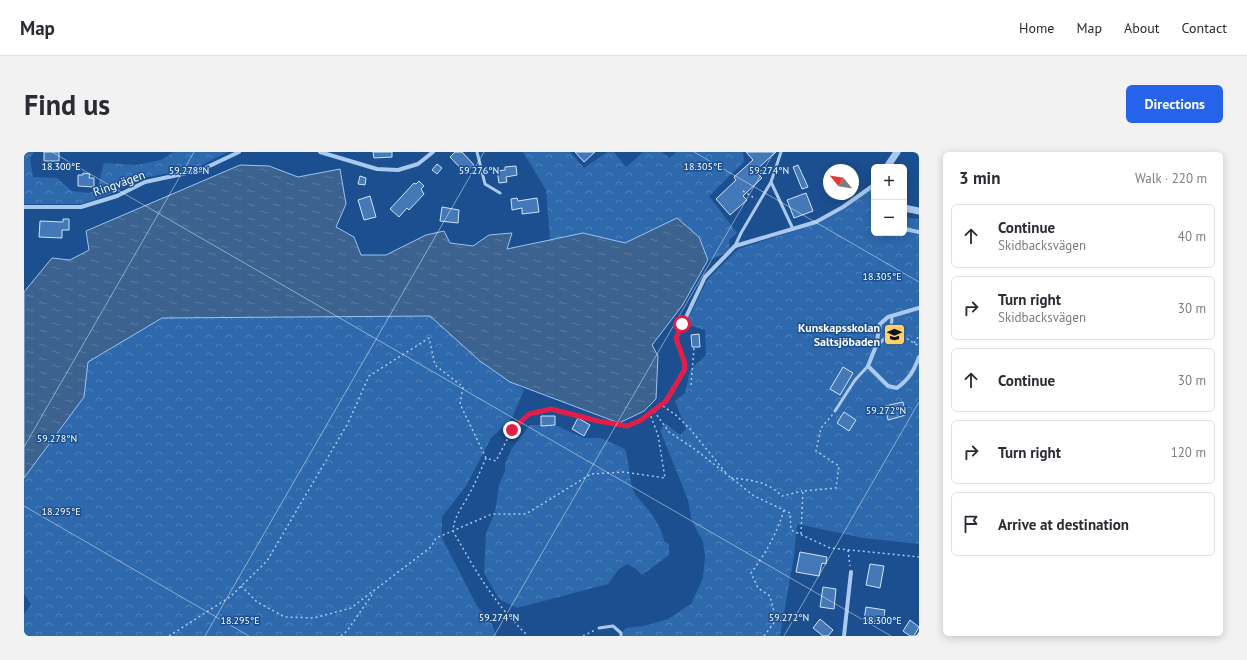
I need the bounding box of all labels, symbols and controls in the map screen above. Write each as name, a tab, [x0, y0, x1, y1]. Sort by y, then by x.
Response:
text: Map	[20, 16, 55, 40]
text: Home	[1019, 19, 1054, 37]
text: Map	[1076, 19, 1102, 37]
text: About	[1124, 19, 1160, 37]
text: Contact	[1182, 19, 1227, 37]
button: Directions	[1126, 85, 1223, 123]
text: Find us	[24, 86, 110, 123]
text: 18.300°E	[42, 160, 81, 173]
text: 18.305°E	[684, 160, 723, 173]
text: 59.278°N	[169, 164, 209, 177]
text: 59.276°N	[459, 164, 499, 177]
text: 59.274°N	[749, 164, 789, 177]
north arrow	[823, 164, 859, 200]
map controls	[871, 164, 907, 236]
button: +	[871, 164, 907, 200]
street label: Ringvägen	[91, 167, 147, 199]
text: 3 min	[959, 167, 1000, 189]
text: Walk · 220 m	[1135, 170, 1207, 187]
button: −	[871, 200, 907, 236]
text: Continue	[998, 218, 1055, 237]
icon: ahead	[960, 225, 982, 247]
text: 40 m	[1178, 228, 1206, 245]
text: Skidbacksvägen	[998, 237, 1086, 254]
text: 18.305°E	[863, 270, 902, 283]
text: Turn right	[998, 290, 1061, 309]
icon: right	[960, 297, 982, 319]
text: 30 m	[1178, 300, 1206, 317]
text: Skidbacksvägen	[998, 309, 1086, 326]
route start	[673, 315, 691, 333]
place label: Kunskapsskolan Saltsjöbaden	[798, 320, 880, 349]
school or university icon: Kunskapsskolan Saltsjöbaden	[882, 321, 908, 347]
icon: ahead	[960, 369, 982, 391]
text: Continue	[998, 371, 1055, 390]
text: 30 m	[1178, 372, 1206, 389]
text: 59.272°N	[866, 404, 906, 417]
route end	[503, 421, 521, 439]
text: 59.278°N	[37, 432, 77, 445]
icon: right	[960, 441, 982, 463]
text: Turn right	[998, 443, 1061, 462]
text: 120 m	[1171, 444, 1206, 461]
text: 18.295°E	[42, 505, 81, 518]
icon: arrive	[960, 513, 982, 535]
text: Arrive at destination	[998, 515, 1129, 534]
text: 59.274°N	[479, 611, 519, 624]
text: 59.272°N	[769, 611, 809, 624]
text: 18.295°E	[221, 614, 260, 627]
text: 18.300°E	[863, 614, 902, 627]

